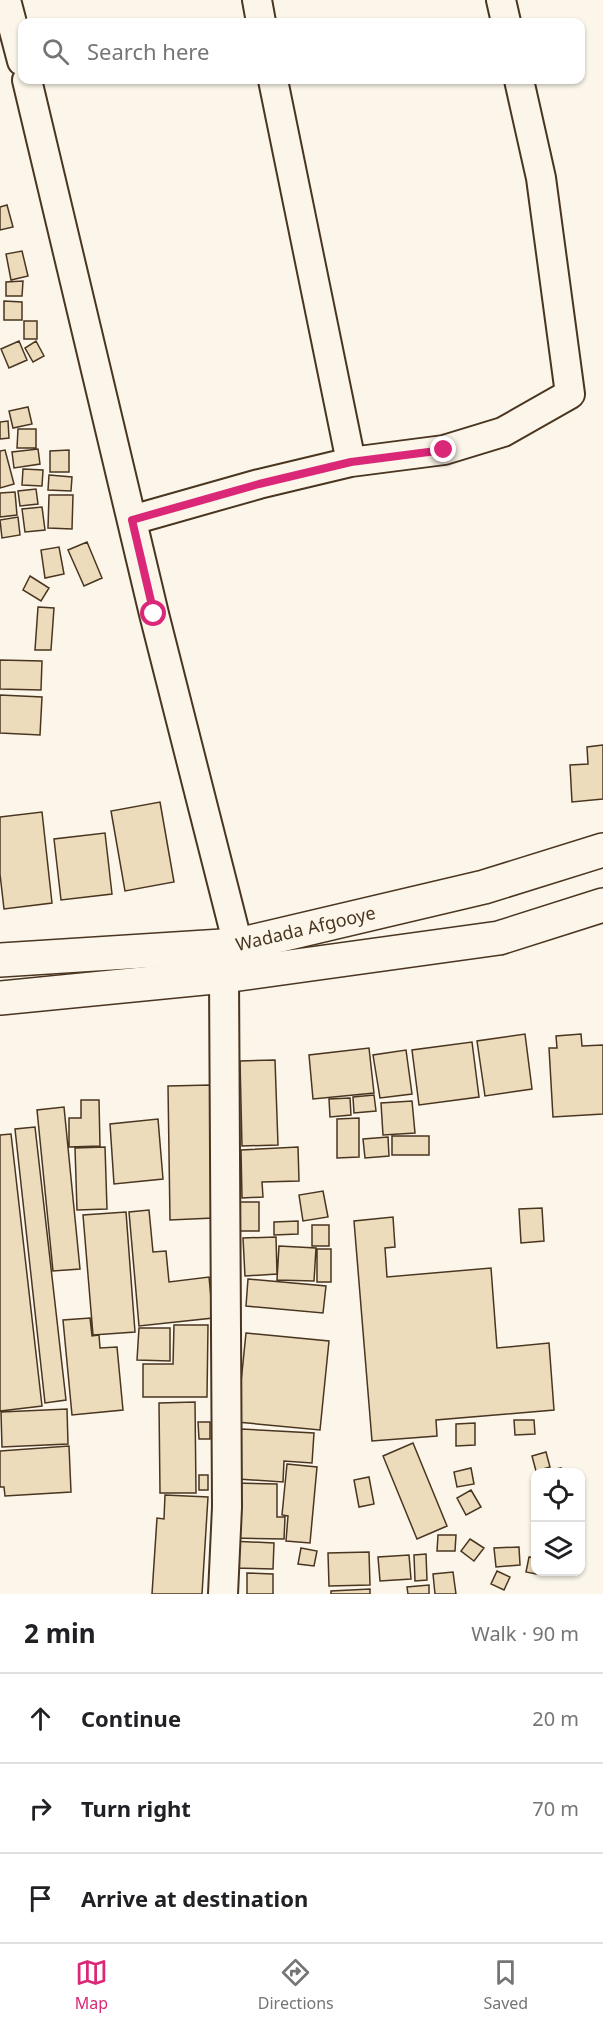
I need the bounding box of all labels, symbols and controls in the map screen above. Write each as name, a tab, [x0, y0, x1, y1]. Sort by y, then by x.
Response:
search box	[18, 18, 585, 84]
icon: search	[39, 35, 72, 68]
text: Search here	[87, 36, 209, 66]
route end	[430, 436, 456, 462]
route start	[140, 600, 166, 626]
street label: Wadada Afgooye	[233, 900, 378, 956]
map controls	[531, 1468, 585, 1576]
button: locate	[531, 1468, 585, 1522]
button: layers	[531, 1522, 585, 1576]
text: 2 min	[24, 1615, 96, 1651]
text: Walk · 90 m	[471, 1620, 579, 1647]
icon: ahead	[24, 1702, 57, 1735]
text: Continue	[81, 1703, 181, 1733]
text: 20 m	[532, 1705, 579, 1732]
icon: right	[24, 1792, 57, 1825]
text: Turn right	[81, 1793, 191, 1823]
text: 70 m	[532, 1795, 579, 1822]
icon: arrive	[24, 1882, 57, 1915]
text: Arrive at destination	[81, 1883, 308, 1913]
tab: Map	[75, 1956, 108, 2014]
tab: Directions	[258, 1956, 334, 2014]
tab: Saved	[483, 1956, 528, 2014]

